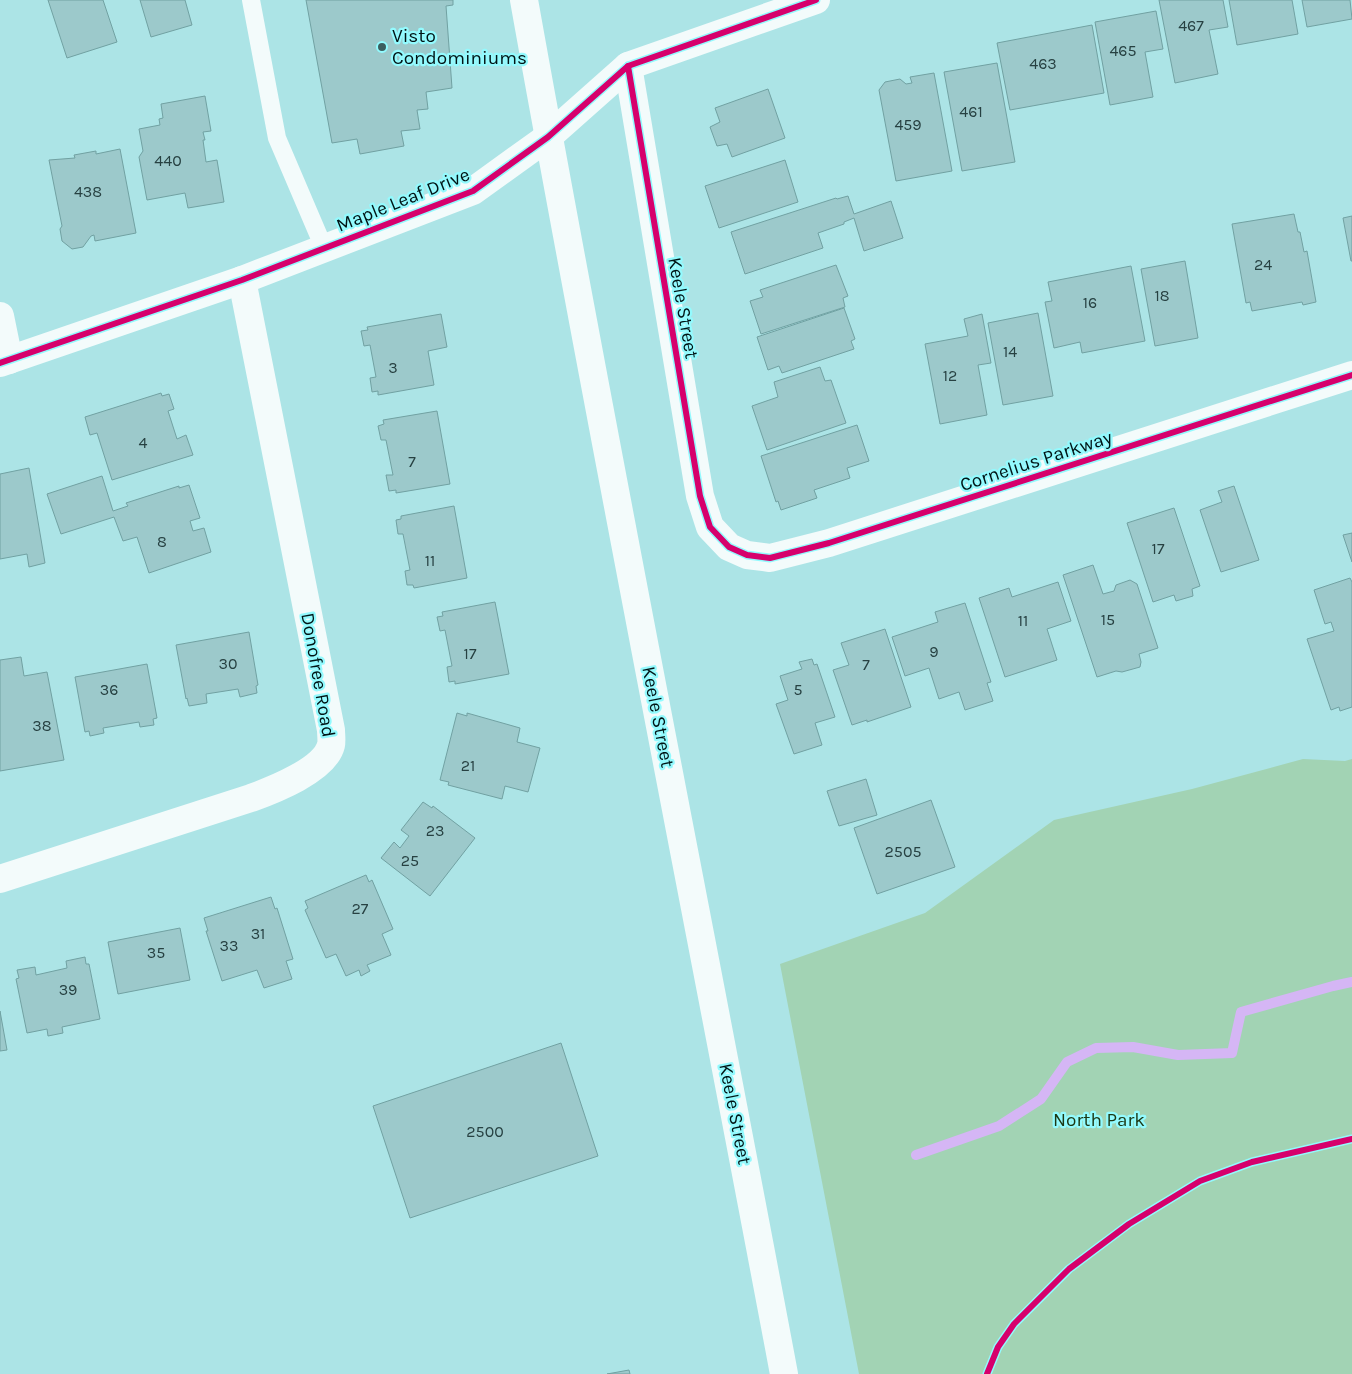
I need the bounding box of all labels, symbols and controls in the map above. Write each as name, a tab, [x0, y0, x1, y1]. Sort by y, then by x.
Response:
house number: 467	[1178, 16, 1204, 35]
place label: Visto Condominiums	[392, 25, 527, 69]
marker: Visto Condominiums	[376, 41, 388, 53]
house number: 465	[1109, 41, 1137, 60]
house number: 463	[1029, 54, 1057, 73]
house number: 461	[959, 102, 983, 121]
house number: 459	[894, 115, 922, 134]
house number: 440	[154, 151, 182, 170]
street label: Maple Leaf Drive	[333, 163, 473, 237]
house number: 438	[74, 182, 102, 201]
street label: Keele Street	[663, 255, 703, 361]
house number: 24	[1254, 255, 1272, 274]
house number: 18	[1154, 286, 1170, 305]
house number: 16	[1083, 293, 1097, 312]
house number: 14	[1003, 342, 1017, 361]
house number: 3	[388, 358, 398, 377]
house number: 12	[943, 366, 957, 385]
street label: Cornelius Parkway	[957, 426, 1115, 496]
house number: 4	[139, 433, 148, 452]
house number: 7	[408, 452, 416, 471]
house number: 8	[157, 532, 167, 551]
house number: 17	[1152, 539, 1165, 558]
house number: 11	[425, 551, 435, 570]
house number: 15	[1101, 610, 1115, 629]
street label: Donofree Road	[296, 611, 340, 739]
house number: 11	[1018, 611, 1028, 630]
house number: 9	[929, 642, 939, 661]
house number: 17	[464, 644, 477, 663]
house number: 30	[219, 654, 237, 673]
house number: 7	[862, 655, 870, 674]
street label: Keele Street	[637, 664, 679, 770]
house number: 36	[100, 680, 118, 699]
house number: 5	[793, 680, 803, 699]
house number: 38	[32, 716, 52, 735]
house number: 21	[461, 756, 475, 775]
house number: 23	[426, 821, 444, 840]
house number: 2505	[885, 842, 921, 861]
house number: 25	[401, 851, 419, 870]
house number: 27	[352, 899, 369, 918]
house number: 31	[251, 924, 265, 943]
house number: 33	[220, 936, 238, 955]
house number: 35	[147, 943, 165, 962]
house number: 39	[59, 980, 77, 999]
street label: Keele Street	[714, 1061, 756, 1167]
park label: North Park	[1053, 1109, 1145, 1131]
house number: 2500	[466, 1122, 504, 1141]

